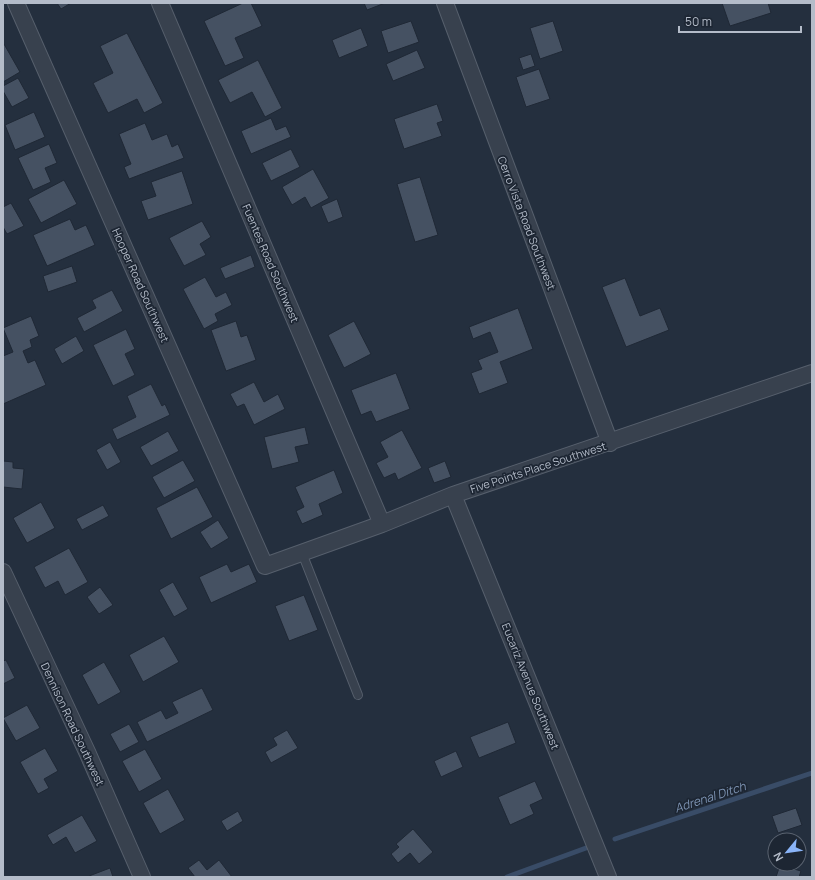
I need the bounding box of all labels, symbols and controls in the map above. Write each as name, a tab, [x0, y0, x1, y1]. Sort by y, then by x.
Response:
scale bar	[679, 8, 801, 34]
text: 50 m	[685, 13, 712, 30]
street label: Cerro Vista Road Southwest	[495, 154, 559, 292]
street label: Fuentes Road Southwest	[239, 201, 303, 325]
street label: Hooper Road Southwest	[109, 226, 173, 344]
street label: Five Points Place Southwest	[468, 438, 608, 496]
street label: Eucariz Avenue Southwest	[499, 621, 563, 751]
street label: Dennison Road Southwest	[38, 660, 108, 788]
water label: Adrenal Ditch	[672, 777, 749, 817]
north arrow	[767, 832, 807, 872]
text: N	[769, 850, 786, 864]

